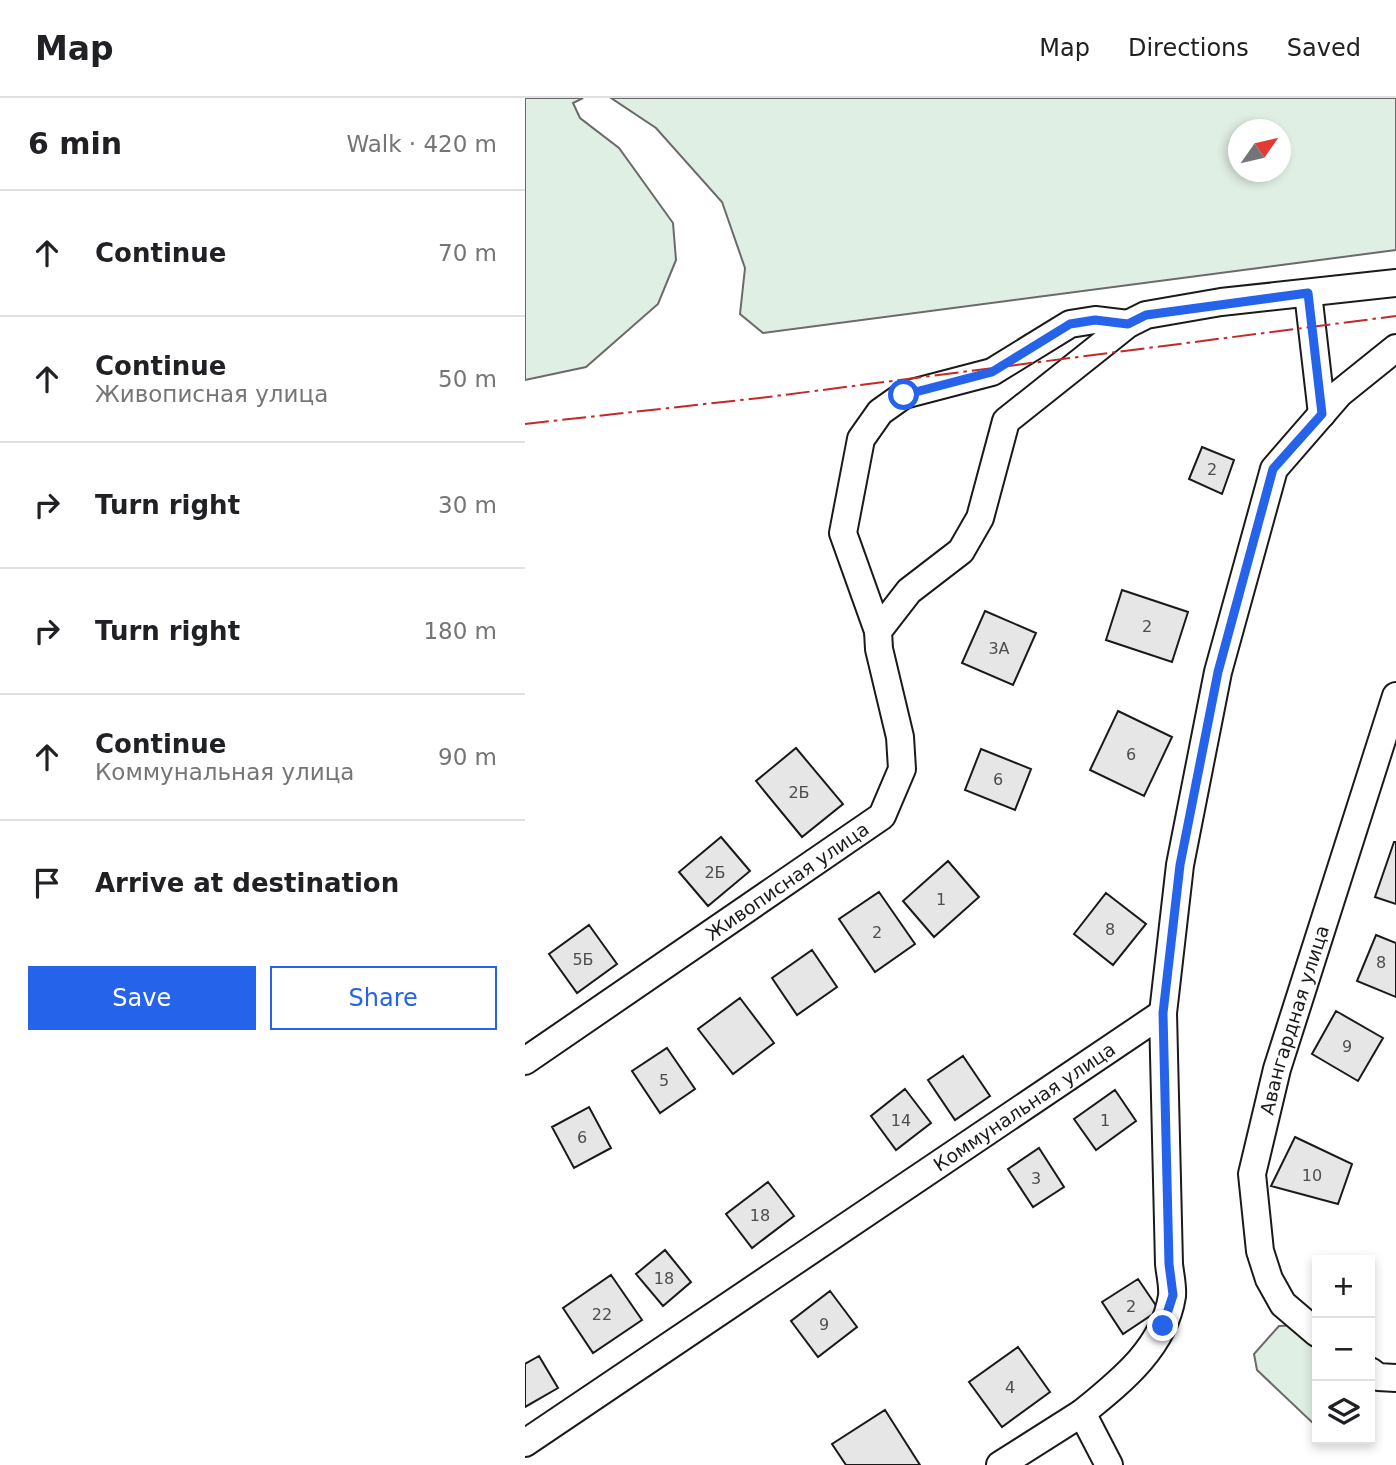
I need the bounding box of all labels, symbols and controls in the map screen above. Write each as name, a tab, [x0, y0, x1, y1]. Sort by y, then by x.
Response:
text: Map	[35, 29, 114, 68]
text: Map	[1039, 34, 1090, 62]
text: Directions	[1128, 34, 1249, 62]
text: Saved	[1287, 34, 1361, 62]
north arrow	[1228, 119, 1291, 182]
text: 6 min	[28, 126, 122, 161]
text: Walk · 420 m	[346, 131, 497, 157]
icon: ahead	[28, 234, 66, 272]
text: Continue	[95, 238, 226, 268]
text: 70 m	[438, 240, 497, 266]
text: Continue	[95, 351, 226, 381]
icon: ahead	[28, 360, 66, 398]
text: 50 m	[438, 366, 497, 392]
route start	[888, 379, 919, 410]
text: Живописная улица	[95, 381, 328, 407]
house number: 2	[1207, 460, 1217, 479]
icon: right	[28, 486, 66, 524]
text: Turn right	[95, 490, 240, 520]
text: 30 m	[438, 492, 497, 518]
icon: right	[28, 612, 66, 650]
text: Turn right	[95, 616, 240, 646]
house number: 2	[1142, 617, 1152, 636]
text: 180 m	[423, 618, 497, 644]
house number: 3А	[988, 639, 1010, 658]
text: Continue	[95, 729, 226, 759]
icon: ahead	[28, 738, 66, 776]
text: 90 m	[438, 744, 497, 770]
house number: 6	[1126, 745, 1136, 764]
text: Коммунальная улица	[95, 759, 354, 785]
house number: 6	[993, 770, 1003, 789]
house number: 2Б	[788, 783, 810, 802]
street label: Живописная улица	[701, 817, 873, 945]
house number: 2Б	[704, 863, 726, 882]
icon: arrive	[28, 864, 66, 902]
text: Arrive at destination	[95, 868, 399, 898]
house number: 1	[936, 890, 946, 909]
house number: 8	[1105, 920, 1115, 939]
street label: Авангардная улица	[1255, 922, 1333, 1117]
house number: 2	[872, 923, 882, 942]
house number: 5Б	[572, 950, 594, 969]
house number: 8	[1376, 953, 1386, 972]
button: Save	[28, 966, 256, 1030]
button: Share	[270, 966, 497, 1030]
street label: Коммунальная улица	[929, 1037, 1119, 1176]
house number: 9	[1342, 1037, 1352, 1056]
house number: 5	[659, 1071, 669, 1090]
house number: 14	[891, 1111, 911, 1130]
house number: 1	[1100, 1111, 1110, 1130]
house number: 6	[577, 1128, 587, 1147]
house number: 10	[1302, 1166, 1322, 1185]
house number: 3	[1031, 1169, 1041, 1188]
house number: 18	[750, 1206, 770, 1225]
map controls	[1312, 1255, 1375, 1444]
button: +	[1312, 1255, 1375, 1318]
house number: 18	[654, 1269, 674, 1288]
house number: 2	[1126, 1297, 1136, 1316]
house number: 22	[592, 1305, 612, 1324]
route end	[1147, 1310, 1178, 1341]
house number: 9	[819, 1315, 829, 1334]
button: −	[1312, 1318, 1375, 1381]
house number: 4	[1005, 1378, 1015, 1397]
button: layers	[1312, 1381, 1375, 1444]

